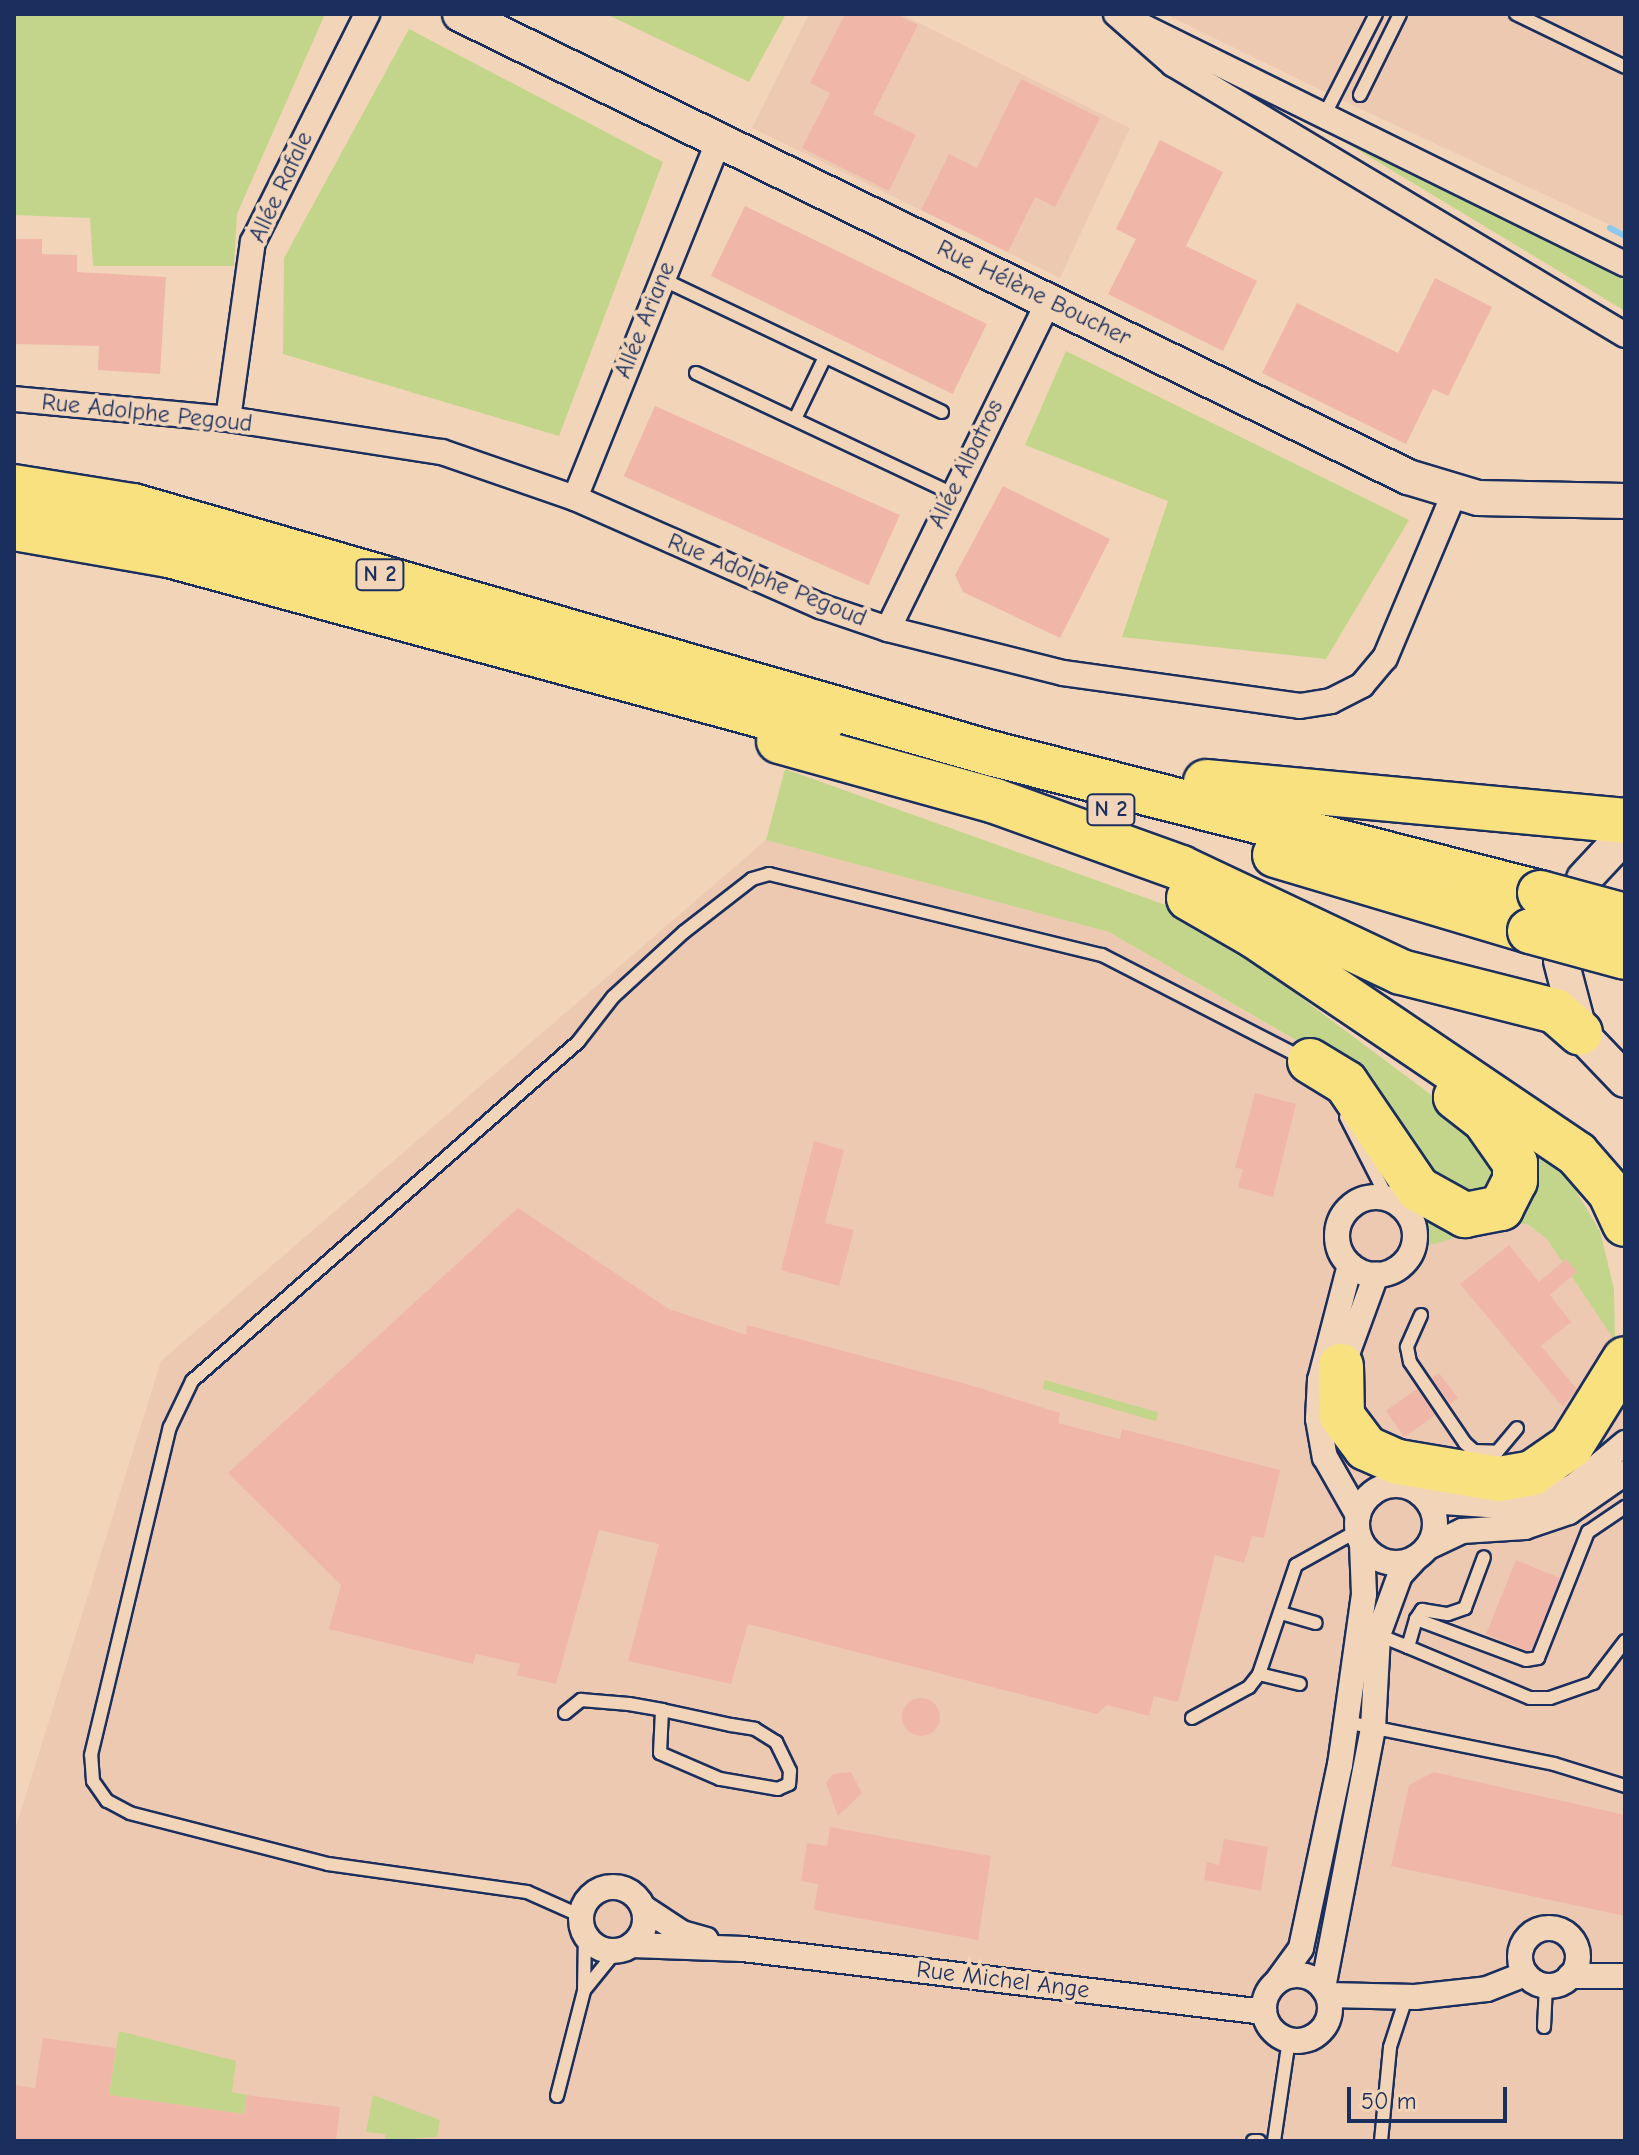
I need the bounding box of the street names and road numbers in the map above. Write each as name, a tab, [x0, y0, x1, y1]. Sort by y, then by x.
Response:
street label: Allée Rafale	[243, 127, 319, 247]
street label: Rue Hélène Boucher	[932, 234, 1136, 352]
street label: Allée Ariane	[609, 258, 681, 382]
street label: Rue Adolphe Pegoud	[40, 388, 254, 438]
street label: Allée Albatros	[922, 395, 1010, 533]
street label: Rue Adolphe Pegoud	[663, 527, 871, 633]
road number: N 2	[354, 557, 406, 593]
road number: N 2	[1085, 792, 1137, 828]
street label: Rue Michel Ange	[915, 1955, 1091, 2005]

